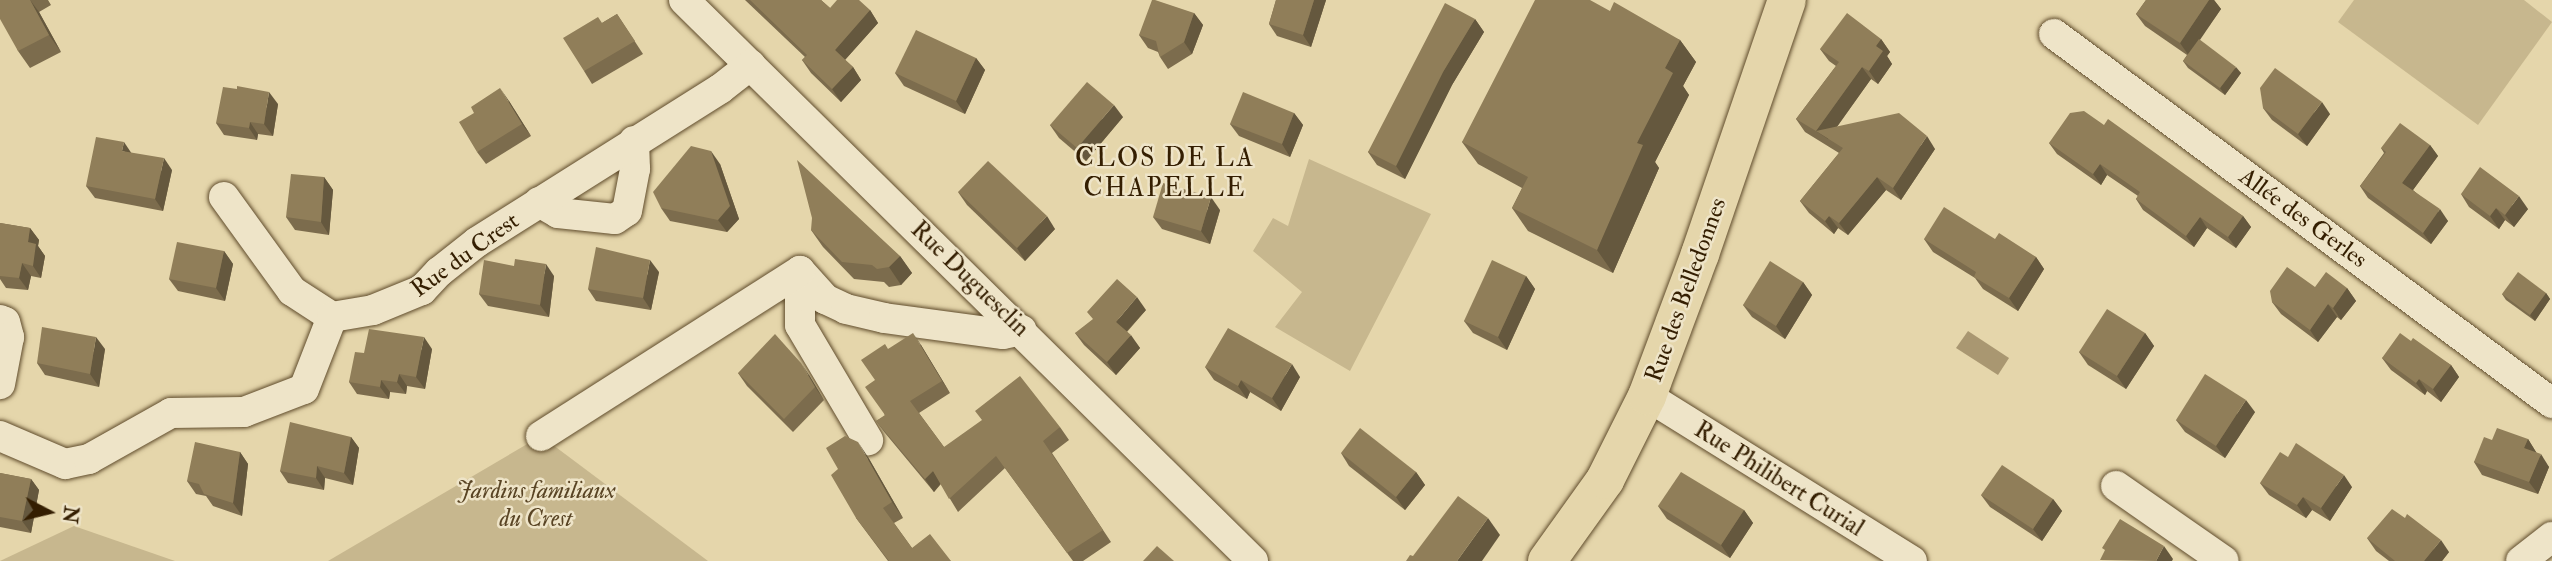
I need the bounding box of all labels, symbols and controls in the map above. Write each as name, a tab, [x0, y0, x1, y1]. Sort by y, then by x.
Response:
district label: CLOS DE LA CHAPELLE	[1076, 143, 1254, 204]
street label: Allée des Gerles	[2233, 162, 2373, 274]
street label: Rue des Belledonnes	[1639, 194, 1733, 386]
street label: Rue du Crest	[406, 206, 524, 304]
street label: Rue Duguesclin	[905, 215, 1035, 343]
street label: Rue Philibert Curial	[1689, 415, 1869, 543]
north arrow	[14, 477, 84, 547]
park label: Jardins familiaux du Crest	[456, 477, 616, 533]
text: N	[57, 505, 83, 524]

